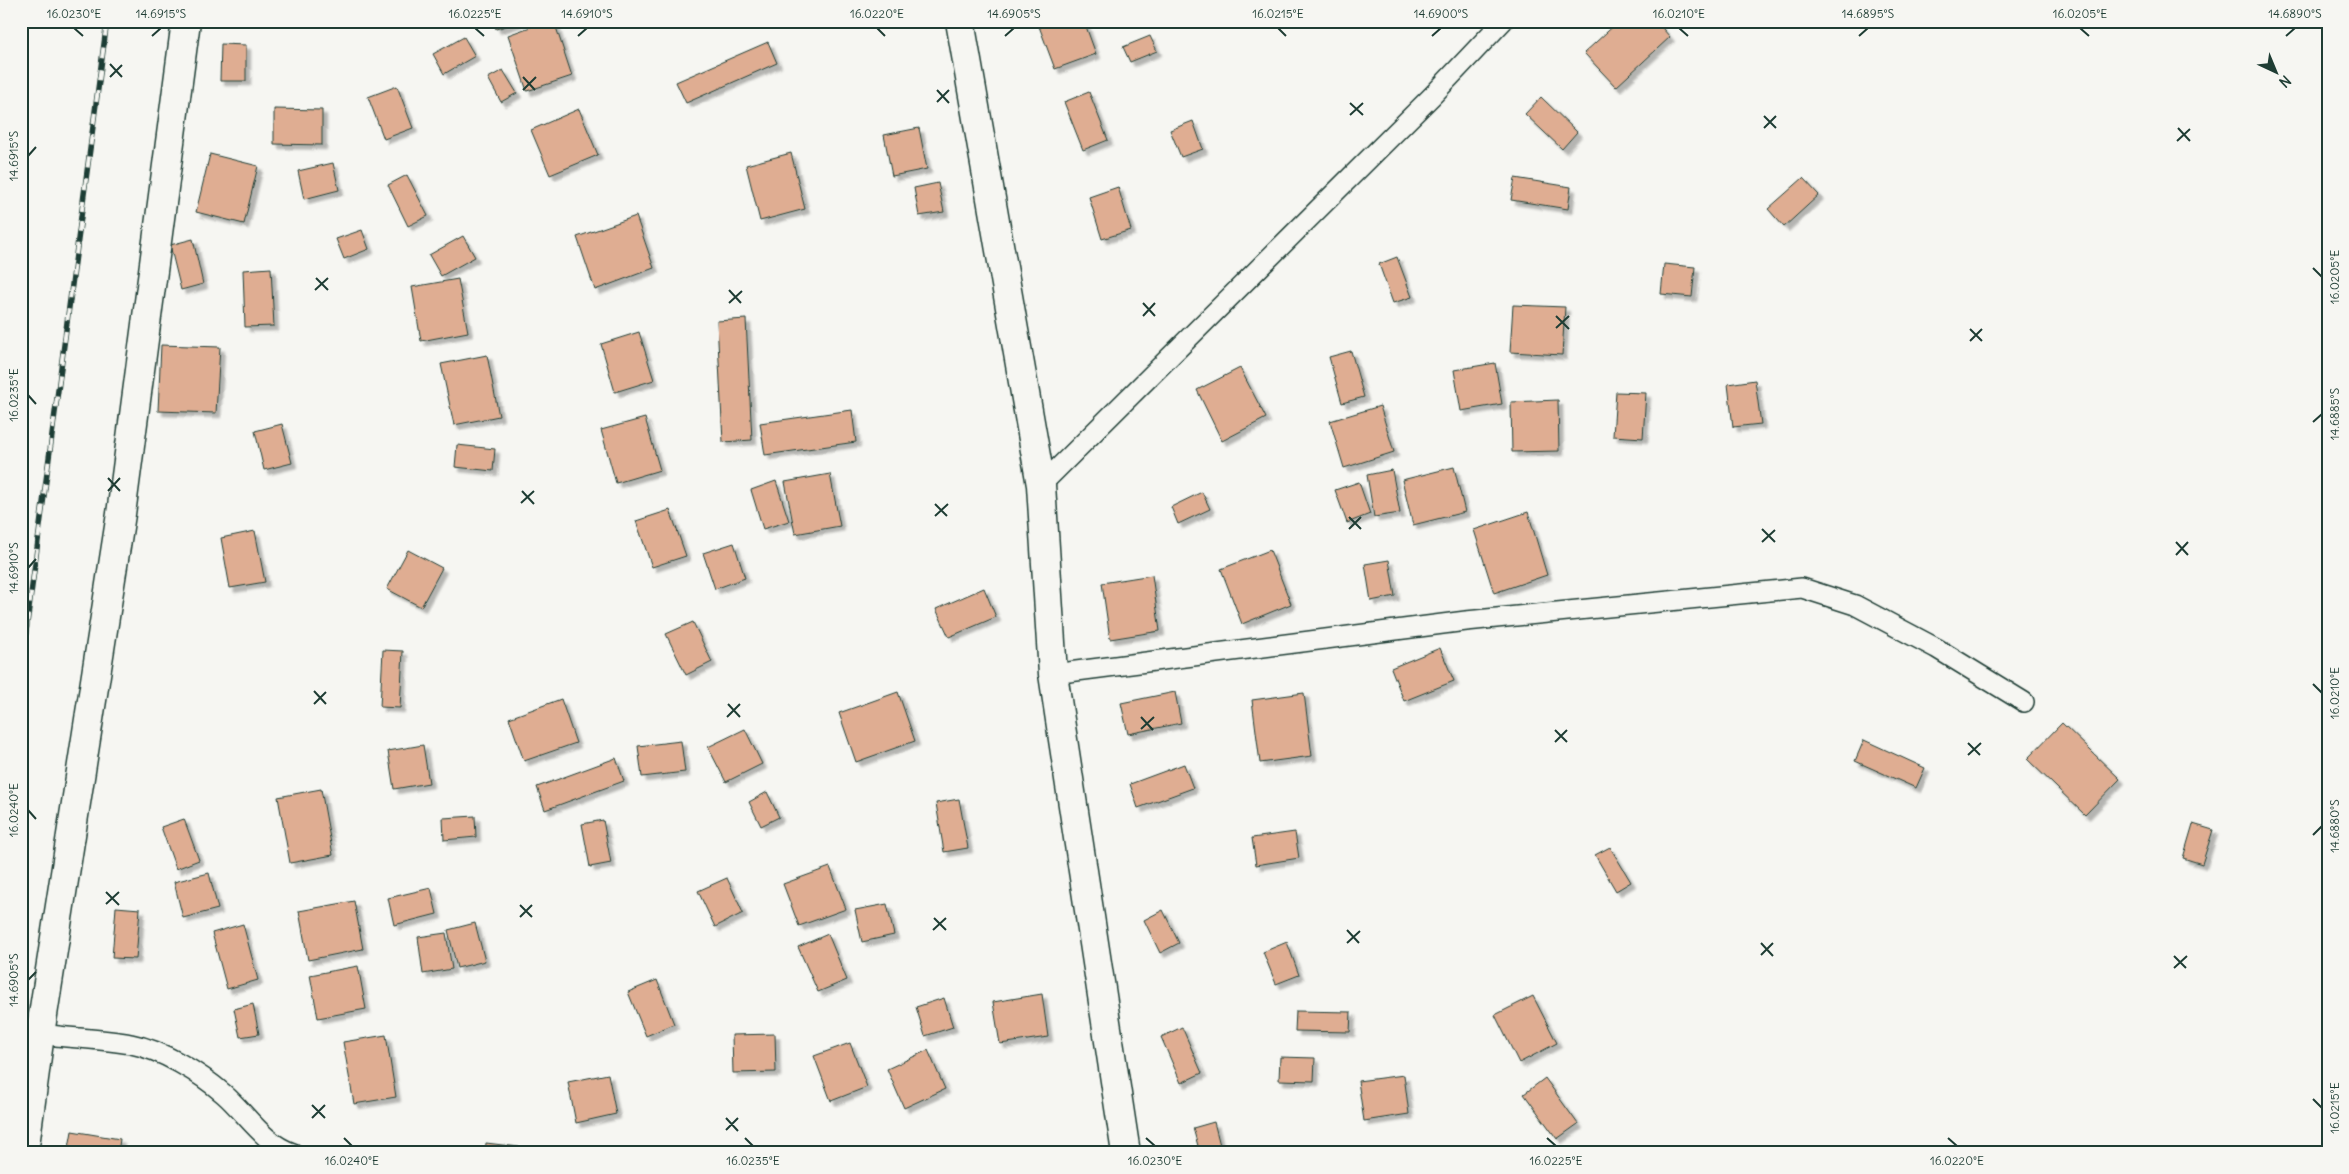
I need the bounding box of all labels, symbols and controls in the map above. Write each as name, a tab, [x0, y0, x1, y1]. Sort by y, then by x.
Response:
text: 16.0230°E	[47, 6, 101, 21]
text: 14.6915°S	[136, 6, 187, 21]
text: 16.0225°E	[448, 6, 502, 21]
text: 14.6910°S	[561, 6, 613, 21]
text: 16.0220°E	[850, 6, 904, 21]
text: 14.6905°S	[987, 6, 1041, 21]
text: 16.0215°E	[1252, 6, 1304, 21]
text: 14.6900°S	[1414, 6, 1469, 21]
text: 16.0210°E	[1653, 6, 1705, 21]
text: 14.6895°S	[1842, 6, 1895, 21]
text: 16.0205°E	[2053, 6, 2107, 21]
text: 14.6890°S	[2268, 6, 2322, 21]
north arrow	[2252, 48, 2302, 98]
text: N	[2275, 72, 2295, 91]
text: 14.6915°S	[6, 130, 21, 181]
text: 16.0205°E	[2327, 250, 2342, 304]
text: 16.0235°E	[6, 368, 21, 422]
text: 14.6885°S	[2327, 387, 2342, 440]
text: 14.6910°S	[6, 542, 21, 594]
text: 16.0210°E	[2327, 667, 2342, 719]
text: 16.0240°E	[6, 783, 21, 837]
text: 14.6880°S	[2327, 799, 2342, 853]
text: 14.6905°S	[6, 953, 21, 1007]
text: 16.0215°E	[2327, 1082, 2342, 1134]
text: 16.0240°E	[325, 1153, 379, 1168]
text: 16.0235°E	[726, 1153, 780, 1168]
text: 16.0230°E	[1128, 1153, 1182, 1168]
text: 16.0225°E	[1529, 1153, 1583, 1168]
text: 16.0220°E	[1930, 1153, 1984, 1168]

